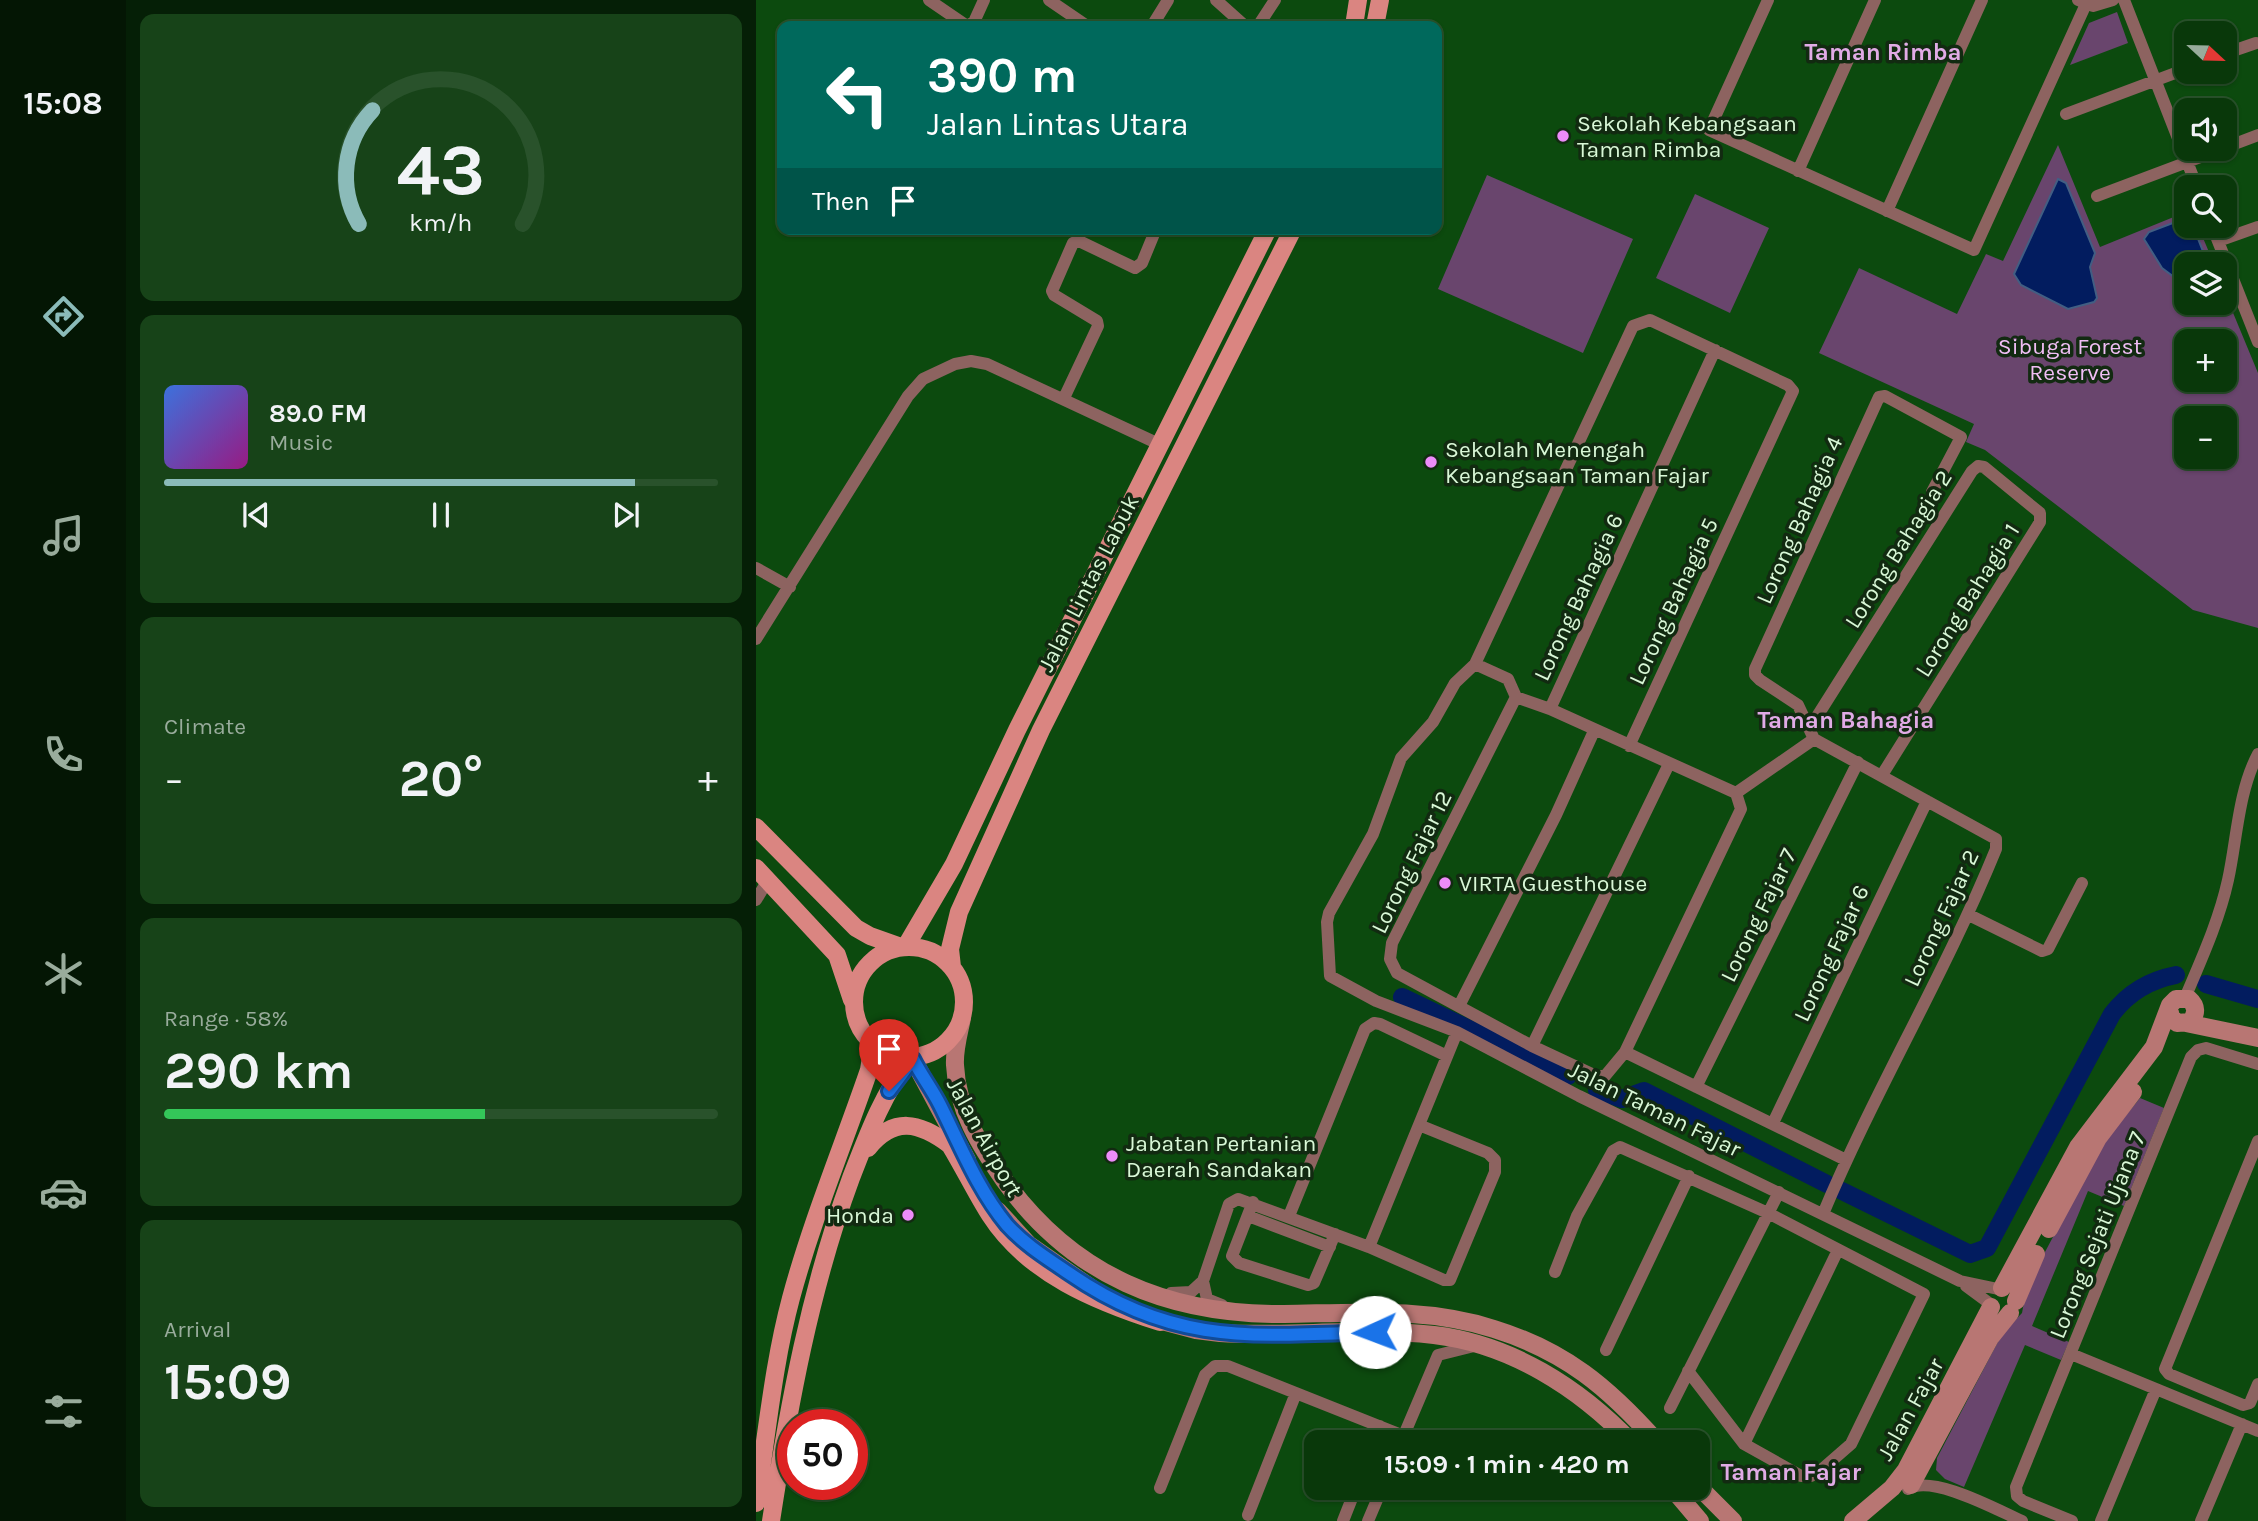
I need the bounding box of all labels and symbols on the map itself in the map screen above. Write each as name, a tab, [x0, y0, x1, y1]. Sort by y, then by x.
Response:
north arrow	[2174, 21, 2236, 84]
district label: Taman Rimba	[1804, 38, 1962, 66]
place label: Sekolah Kebangsaan Taman Rimba	[1577, 110, 1797, 163]
marker: Sekolah Kebangsaan Taman Rimba	[1555, 128, 1571, 144]
park label: Sibuga Forest Reserve	[1998, 333, 2142, 386]
street label: Lorong Bahagia 4	[1750, 432, 1849, 608]
place label: Sekolah Menengah Kebangsaan Taman Fajar	[1445, 436, 1709, 489]
marker: Sekolah Menengah Kebangsaan Taman Fajar	[1423, 454, 1439, 470]
street label: Lorong Bahagia 2	[1839, 465, 1958, 633]
street label: Jalan Lintas Labuk	[1032, 490, 1145, 676]
street label: Lorong Bahagia 6	[1528, 509, 1629, 685]
street label: Lorong Bahagia 5	[1623, 513, 1724, 689]
street label: Lorong Bahagia 1	[1909, 519, 2025, 682]
district label: Taman Bahagia	[1758, 706, 1934, 734]
street label: Lorong Fajar 12	[1365, 787, 1458, 938]
street label: Lorong Fajar 7	[1715, 844, 1802, 986]
street label: Lorong Fajar 2	[1898, 846, 1985, 991]
place label: VIRTA Guesthouse	[1459, 870, 1647, 897]
marker: VIRTA Guesthouse	[1437, 875, 1453, 891]
street label: Lorong Fajar 6	[1788, 881, 1875, 1026]
pin	[859, 1019, 919, 1091]
street label: Jalan Taman Fajar	[1564, 1056, 1746, 1163]
street label: Jalan Airport	[941, 1073, 1028, 1202]
street label: Lorong Sejati Ujana 7	[2044, 1128, 2151, 1343]
place label: Jabatan Pertanian Daerah Sandakan	[1126, 1130, 1316, 1183]
marker: Jabatan Pertanian Daerah Sandakan	[1104, 1148, 1120, 1164]
place label: Honda	[826, 1202, 894, 1229]
marker: Honda	[900, 1207, 916, 1223]
position arrow	[1338, 1295, 1412, 1369]
street label: Jalan Fajar	[1871, 1353, 1950, 1465]
speed limit sign: 50	[777, 1409, 868, 1500]
district label: Taman Fajar	[1721, 1458, 1862, 1486]

